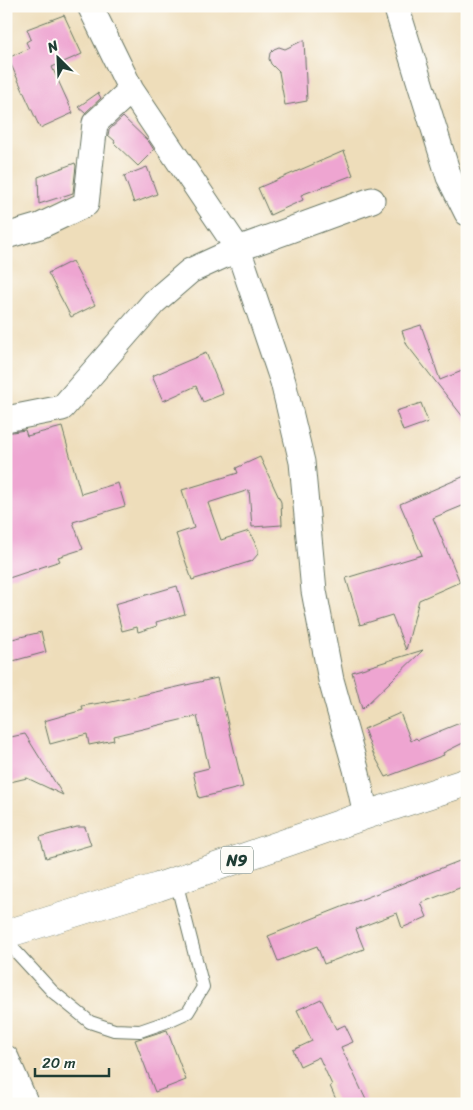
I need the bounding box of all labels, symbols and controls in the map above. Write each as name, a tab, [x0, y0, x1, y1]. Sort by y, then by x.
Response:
north arrow	[32, 32, 82, 82]
text: N	[42, 33, 63, 60]
road number: N9	[221, 846, 253, 874]
scale bar	[35, 1045, 109, 1077]
text: 20 m	[42, 1050, 76, 1076]

